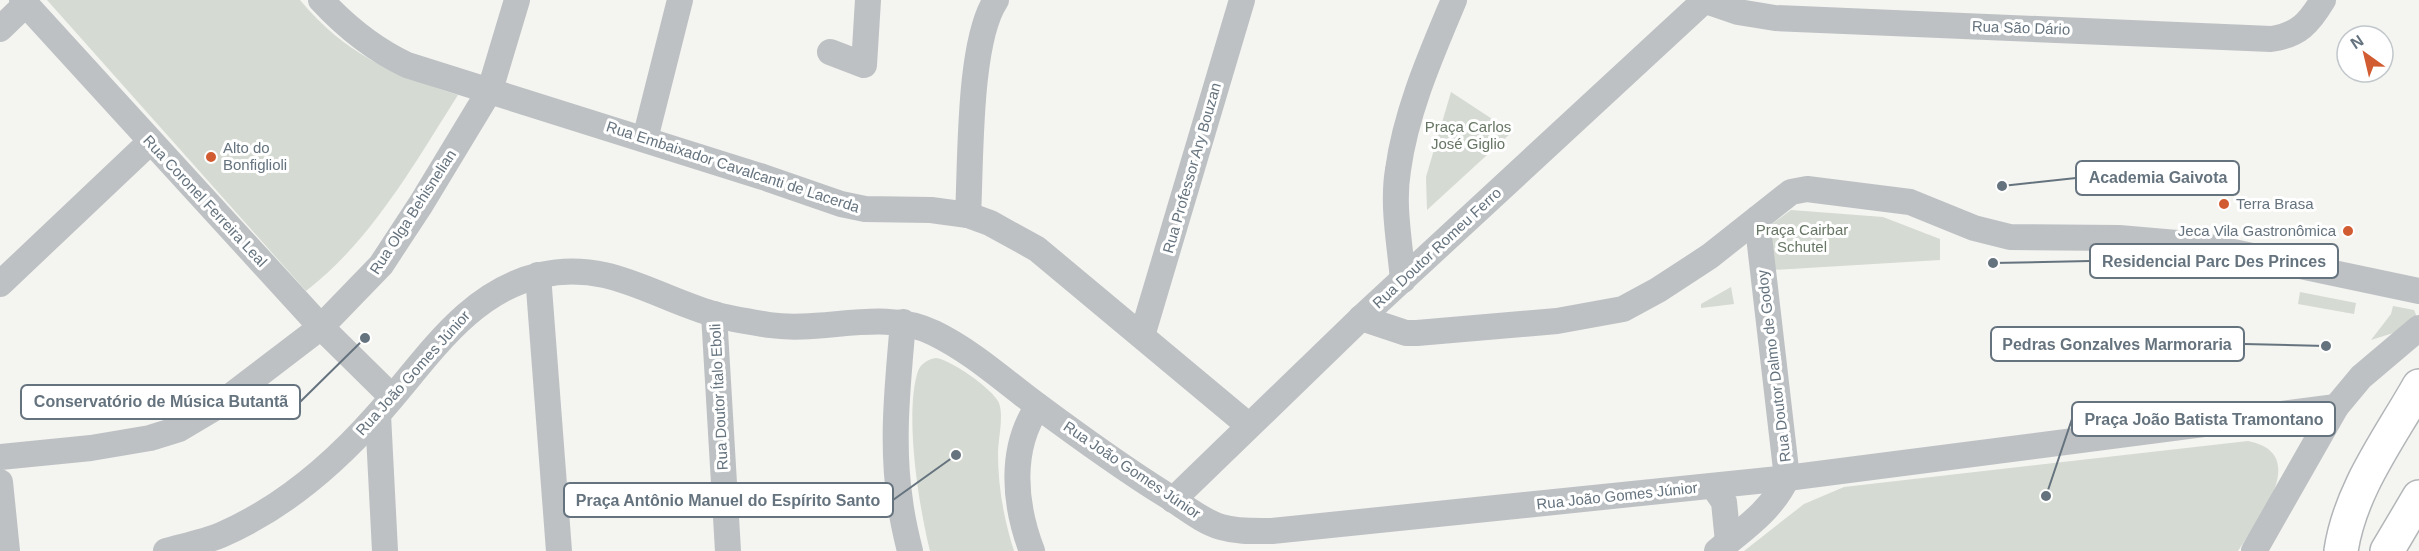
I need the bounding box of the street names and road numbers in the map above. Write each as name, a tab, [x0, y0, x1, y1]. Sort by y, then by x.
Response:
street label: Rua São Dário	[1972, 17, 2070, 38]
street label: Rua Professor Ary Bouzan	[1159, 81, 1224, 255]
street label: Rua Embaixador Cavalcanti de Lacerda	[604, 117, 862, 216]
street label: Rua Coronel Ferreira Leal	[140, 131, 271, 270]
street label: Rua Olga Behisnelian	[366, 146, 459, 277]
street label: Rua Doutor Romeu Ferro	[1369, 184, 1504, 312]
street label: Rua Doutor Dalmo de Godoy	[1753, 269, 1794, 463]
street label: Rua João Gomes Júnior	[352, 307, 473, 438]
street label: Rua Doutor Ítalo Eboli	[706, 323, 731, 471]
street label: Rua João Gomes Júnior	[1060, 417, 1204, 522]
street label: Rua João Gomes Júnior	[1536, 479, 1698, 512]

